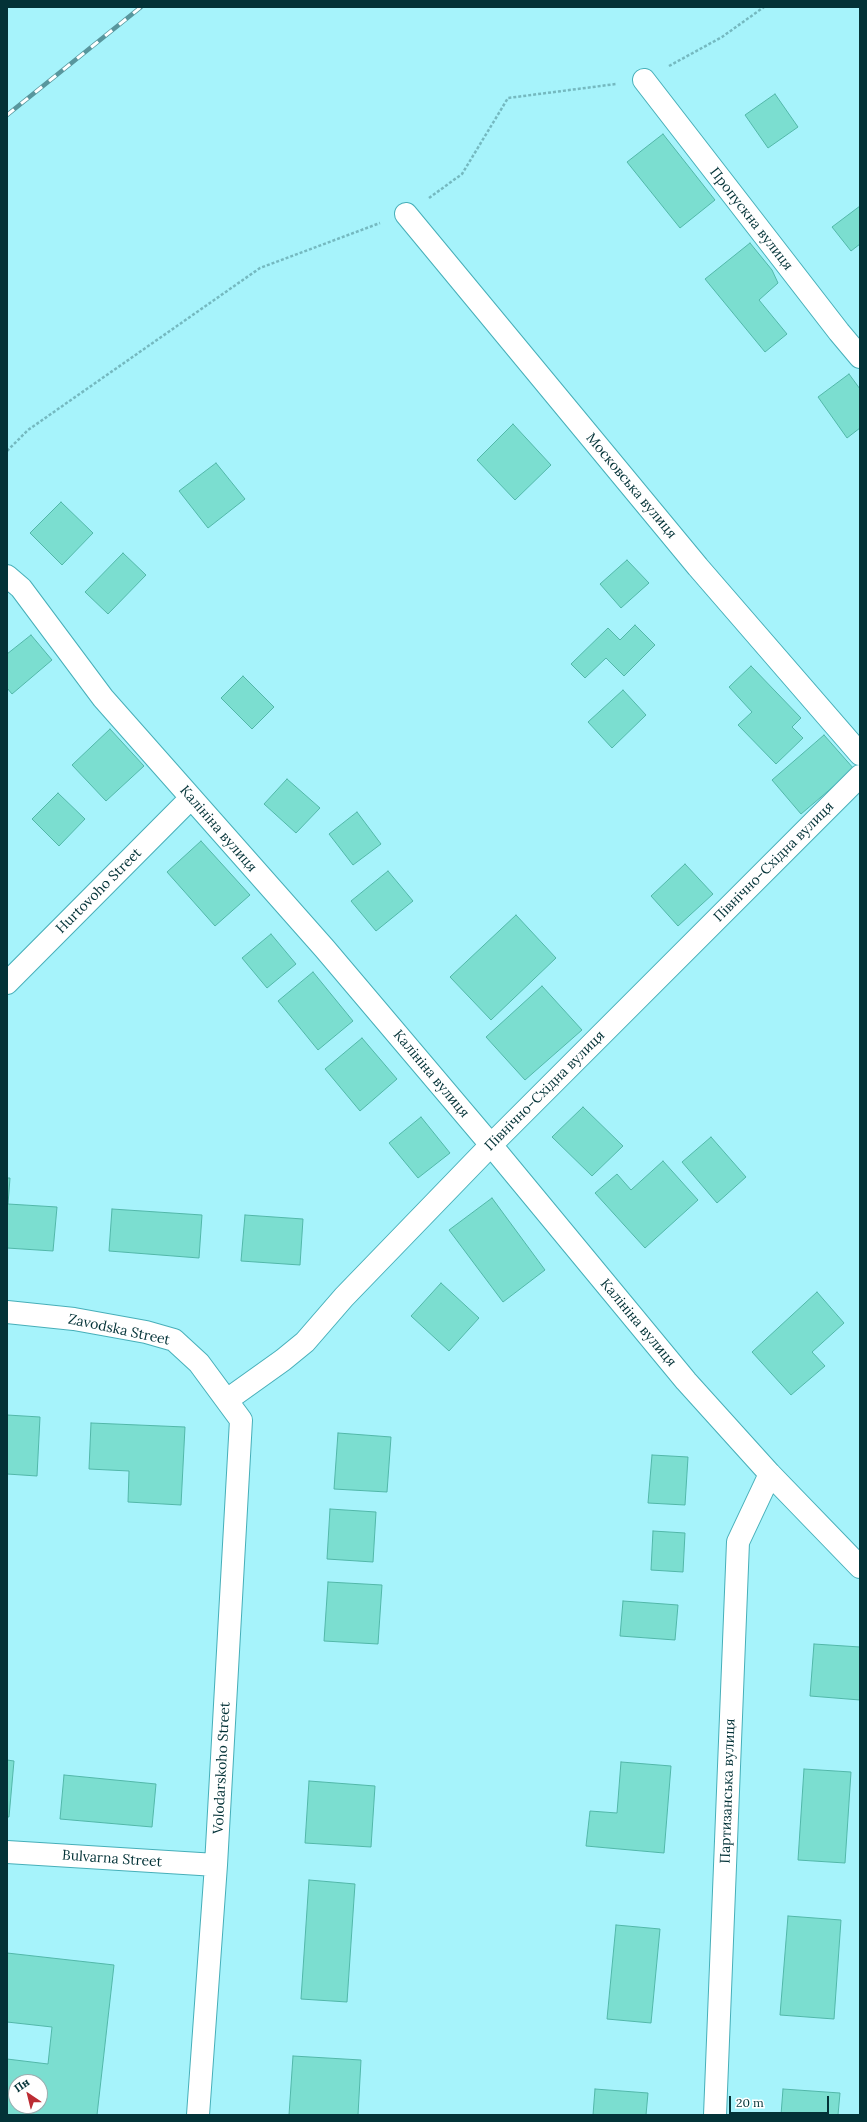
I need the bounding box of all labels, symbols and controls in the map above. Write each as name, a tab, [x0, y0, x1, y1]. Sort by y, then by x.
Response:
street label: Пропускна вулиця	[706, 164, 796, 274]
street label: Московська вулиця	[582, 430, 680, 542]
street label: Калініна вулиця	[176, 782, 260, 876]
street label: Північно-Східна вулиця	[710, 798, 838, 926]
street label: Hurtovoho Street	[53, 845, 145, 937]
street label: Калініна вулиця	[389, 1027, 473, 1121]
street label: Північно-Східна вулиця	[481, 1027, 609, 1155]
street label: Калініна вулиця	[596, 1276, 680, 1370]
street label: Zavodska Street	[67, 1311, 171, 1349]
street label: Volodarskoho Street	[210, 1701, 234, 1835]
street label: Партизанська вулиця	[717, 1718, 739, 1864]
street label: Bulvarna Street	[62, 1847, 162, 1871]
north arrow	[8, 2074, 48, 2114]
text: Пн	[11, 2075, 32, 2095]
scale bar	[731, 2088, 831, 2114]
text: 20 m	[736, 2095, 764, 2110]

